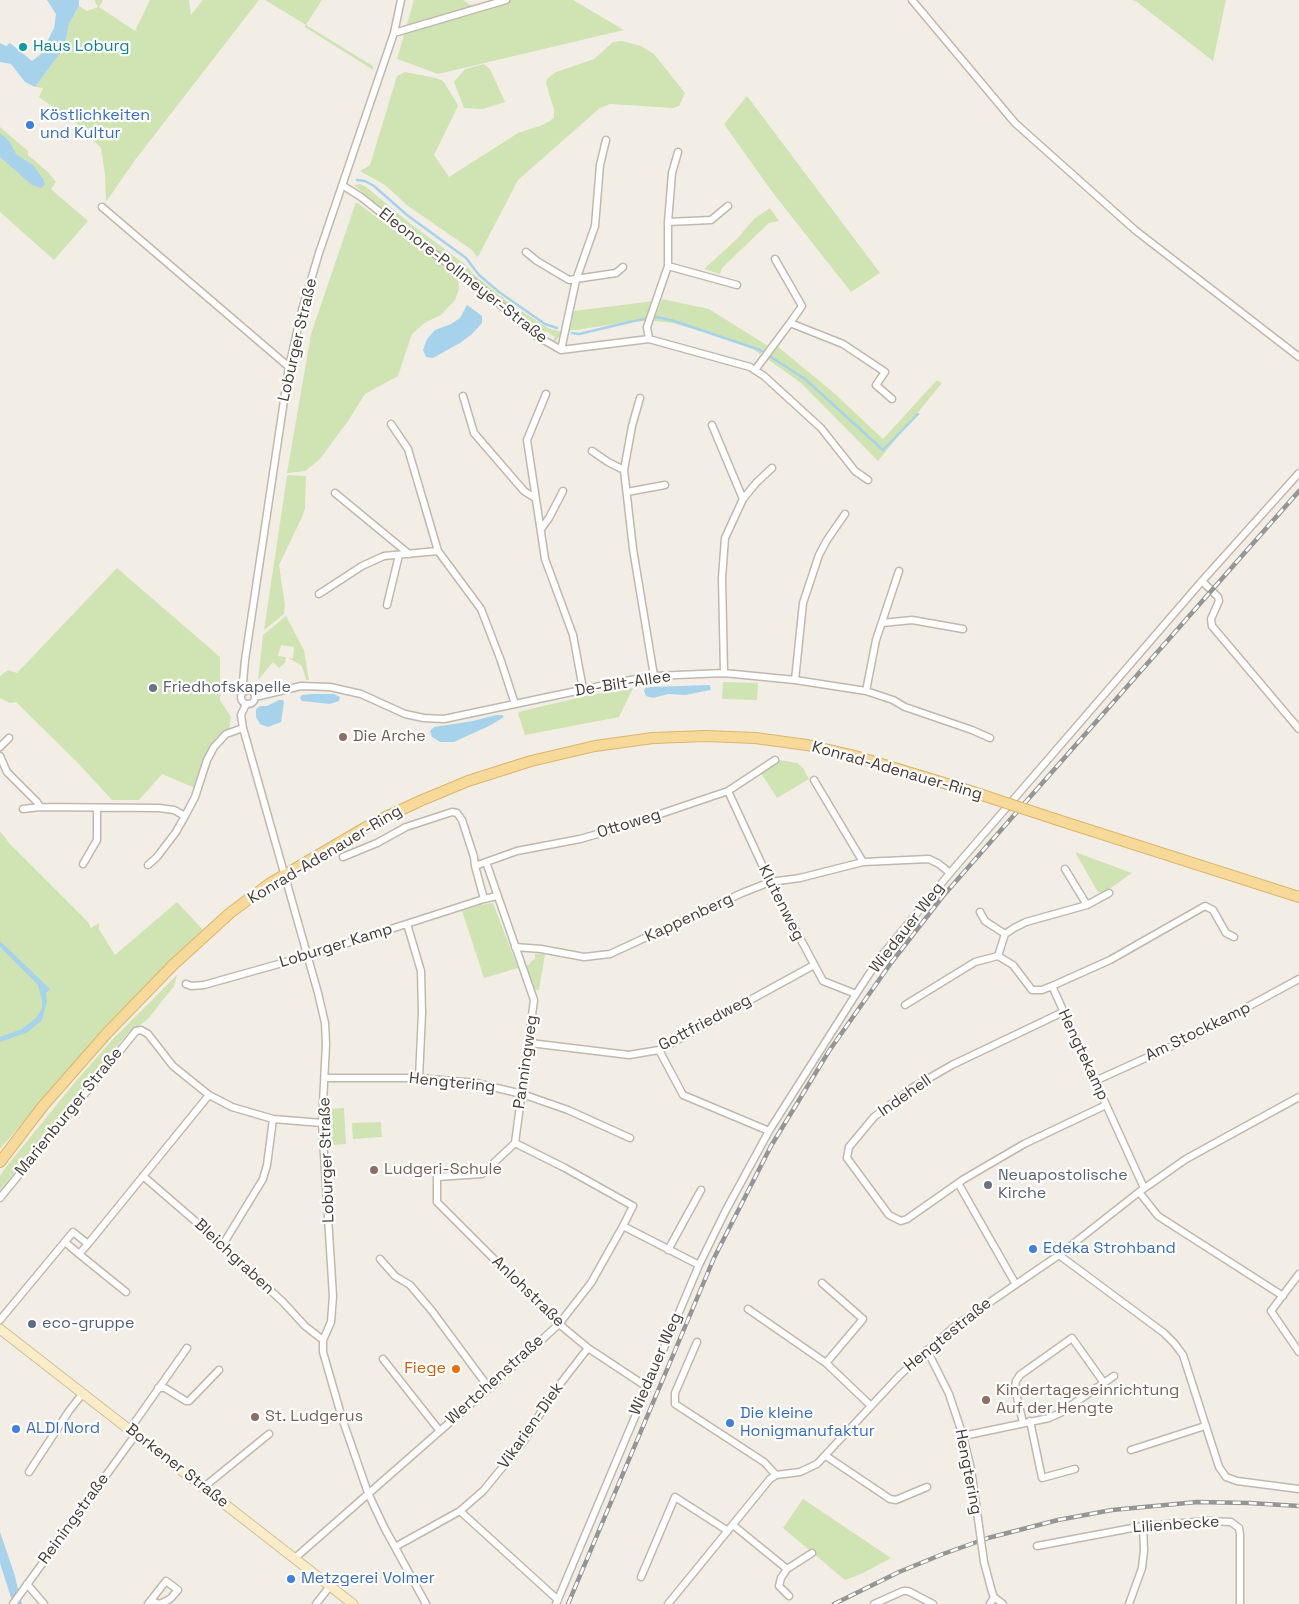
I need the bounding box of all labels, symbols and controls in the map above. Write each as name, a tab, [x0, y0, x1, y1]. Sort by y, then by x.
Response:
place label: Haus Loburg	[33, 37, 130, 57]
marker: Haus Loburg	[17, 41, 29, 53]
place label: Köstlichkeiten und Kultur	[40, 106, 150, 144]
marker: Köstlichkeiten und Kultur	[24, 119, 36, 131]
street label: Eleonore-Pollmeyer-Straße	[375, 204, 551, 348]
street label: Loburger Straße	[274, 276, 322, 404]
street label: De-Bilt-Allee	[574, 667, 672, 701]
place label: Friedhofskapelle	[163, 678, 291, 698]
marker: Friedhofskapelle	[147, 682, 159, 694]
place label: Die Arche	[353, 727, 426, 747]
marker: Die Arche	[337, 731, 349, 743]
street label: Konrad-Adenauer-Ring	[810, 737, 984, 805]
street label: Konrad-Adenauer-Ring	[245, 801, 405, 909]
street label: Ottoweg	[595, 805, 663, 843]
street label: Klutenweg	[754, 862, 808, 944]
street label: Wiedauer Weg	[866, 879, 948, 977]
street label: Kappenberg	[642, 889, 736, 947]
street label: Loburger Kamp	[277, 920, 395, 972]
street label: Gottfriedweg	[655, 991, 755, 1055]
street label: Am Stockkamp	[1142, 998, 1254, 1066]
street label: Hengtekamp	[1054, 1006, 1112, 1104]
street label: Panningweg	[510, 1014, 542, 1110]
street label: Marienburger Straße	[11, 1044, 127, 1180]
street label: Hengtering	[408, 1069, 496, 1097]
street label: Indehell	[875, 1071, 935, 1121]
street label: Loburger Straße	[315, 1097, 339, 1223]
place label: Ludgeri-Schule	[384, 1160, 502, 1180]
marker: Ludgeri-Schule	[368, 1164, 380, 1176]
place label: Neuapostolische Kirche	[998, 1166, 1128, 1204]
marker: Neuapostolische Kirche	[982, 1179, 994, 1191]
street label: Bleichgraben	[190, 1215, 278, 1299]
place label: Edeka Strohband	[1043, 1239, 1176, 1259]
marker: Edeka Strohband	[1027, 1243, 1039, 1255]
street label: Anlohstraße	[488, 1253, 568, 1331]
street label: Hengtestraße	[901, 1294, 995, 1376]
street label: Wiedauer Weg	[626, 1310, 686, 1418]
place label: eco-gruppe	[42, 1314, 134, 1334]
marker: eco-gruppe	[26, 1318, 38, 1330]
street label: Wertchenstraße	[442, 1331, 548, 1429]
place label: Fiege	[404, 1359, 446, 1379]
marker: Fiege	[450, 1363, 462, 1375]
street label: Vikarien-Diek	[494, 1379, 568, 1473]
place label: Kindertageseinrichtung Auf der Hengte	[996, 1381, 1179, 1419]
marker: Kindertageseinrichtung Auf der Hengte	[980, 1394, 992, 1406]
place label: Die kleine Honigmanufaktur	[740, 1404, 875, 1442]
place label: St. Ludgerus	[265, 1407, 363, 1427]
marker: St. Ludgerus	[249, 1411, 261, 1423]
marker: Die kleine Honigmanufaktur	[724, 1417, 736, 1429]
place label: ALDI Nord	[26, 1419, 100, 1439]
street label: Borkener Straße	[122, 1420, 232, 1512]
marker: ALDI Nord	[10, 1423, 22, 1435]
street label: Hengtering	[950, 1428, 986, 1516]
street label: Reiningstraße	[35, 1470, 113, 1568]
street label: Lilienbecke	[1132, 1512, 1220, 1538]
place label: Metzgerei Volmer	[301, 1569, 435, 1589]
marker: Metzgerei Volmer	[285, 1573, 297, 1585]

